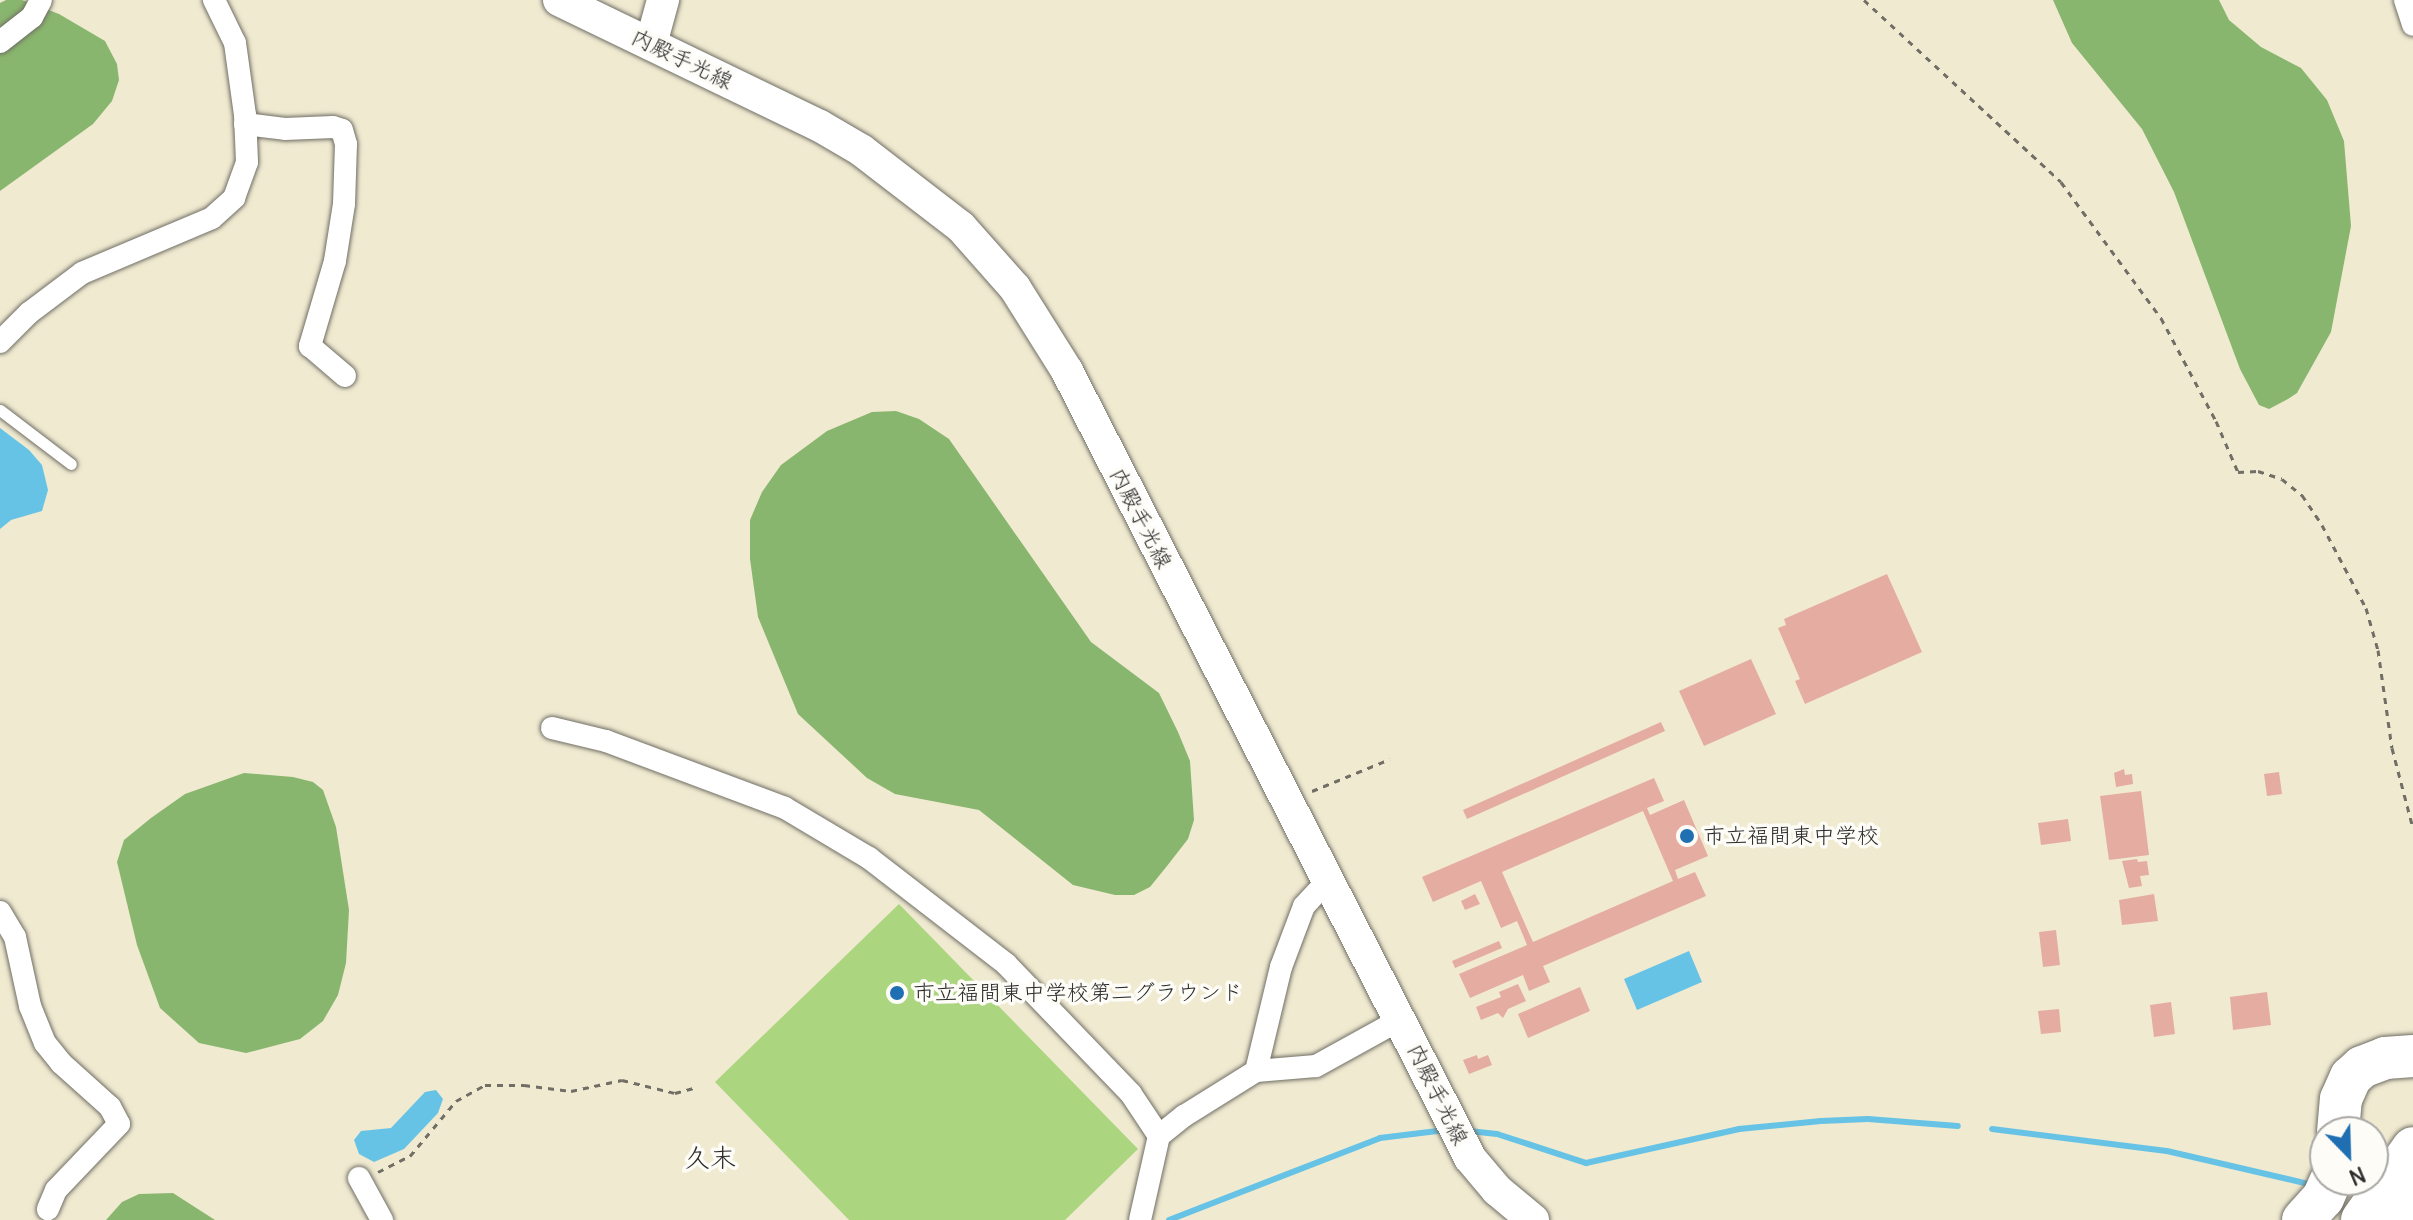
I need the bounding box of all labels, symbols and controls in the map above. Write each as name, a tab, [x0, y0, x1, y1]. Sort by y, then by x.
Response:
street label: 内殿手光線	[627, 23, 737, 95]
street label: 内殿手光線	[1104, 463, 1178, 573]
place label: 市立福間東中学校	[1703, 823, 1879, 849]
marker: 市立福間東中学校	[1678, 827, 1696, 845]
place label: 市立福間東中学校第二グラウンド	[913, 980, 1243, 1006]
marker: 市立福間東中学校第二グラウンド	[888, 984, 906, 1002]
street label: 内殿手光線	[1402, 1039, 1474, 1149]
north arrow	[2309, 1116, 2389, 1196]
district label: 久末	[684, 1142, 736, 1174]
text: N	[2345, 1160, 2370, 1192]

